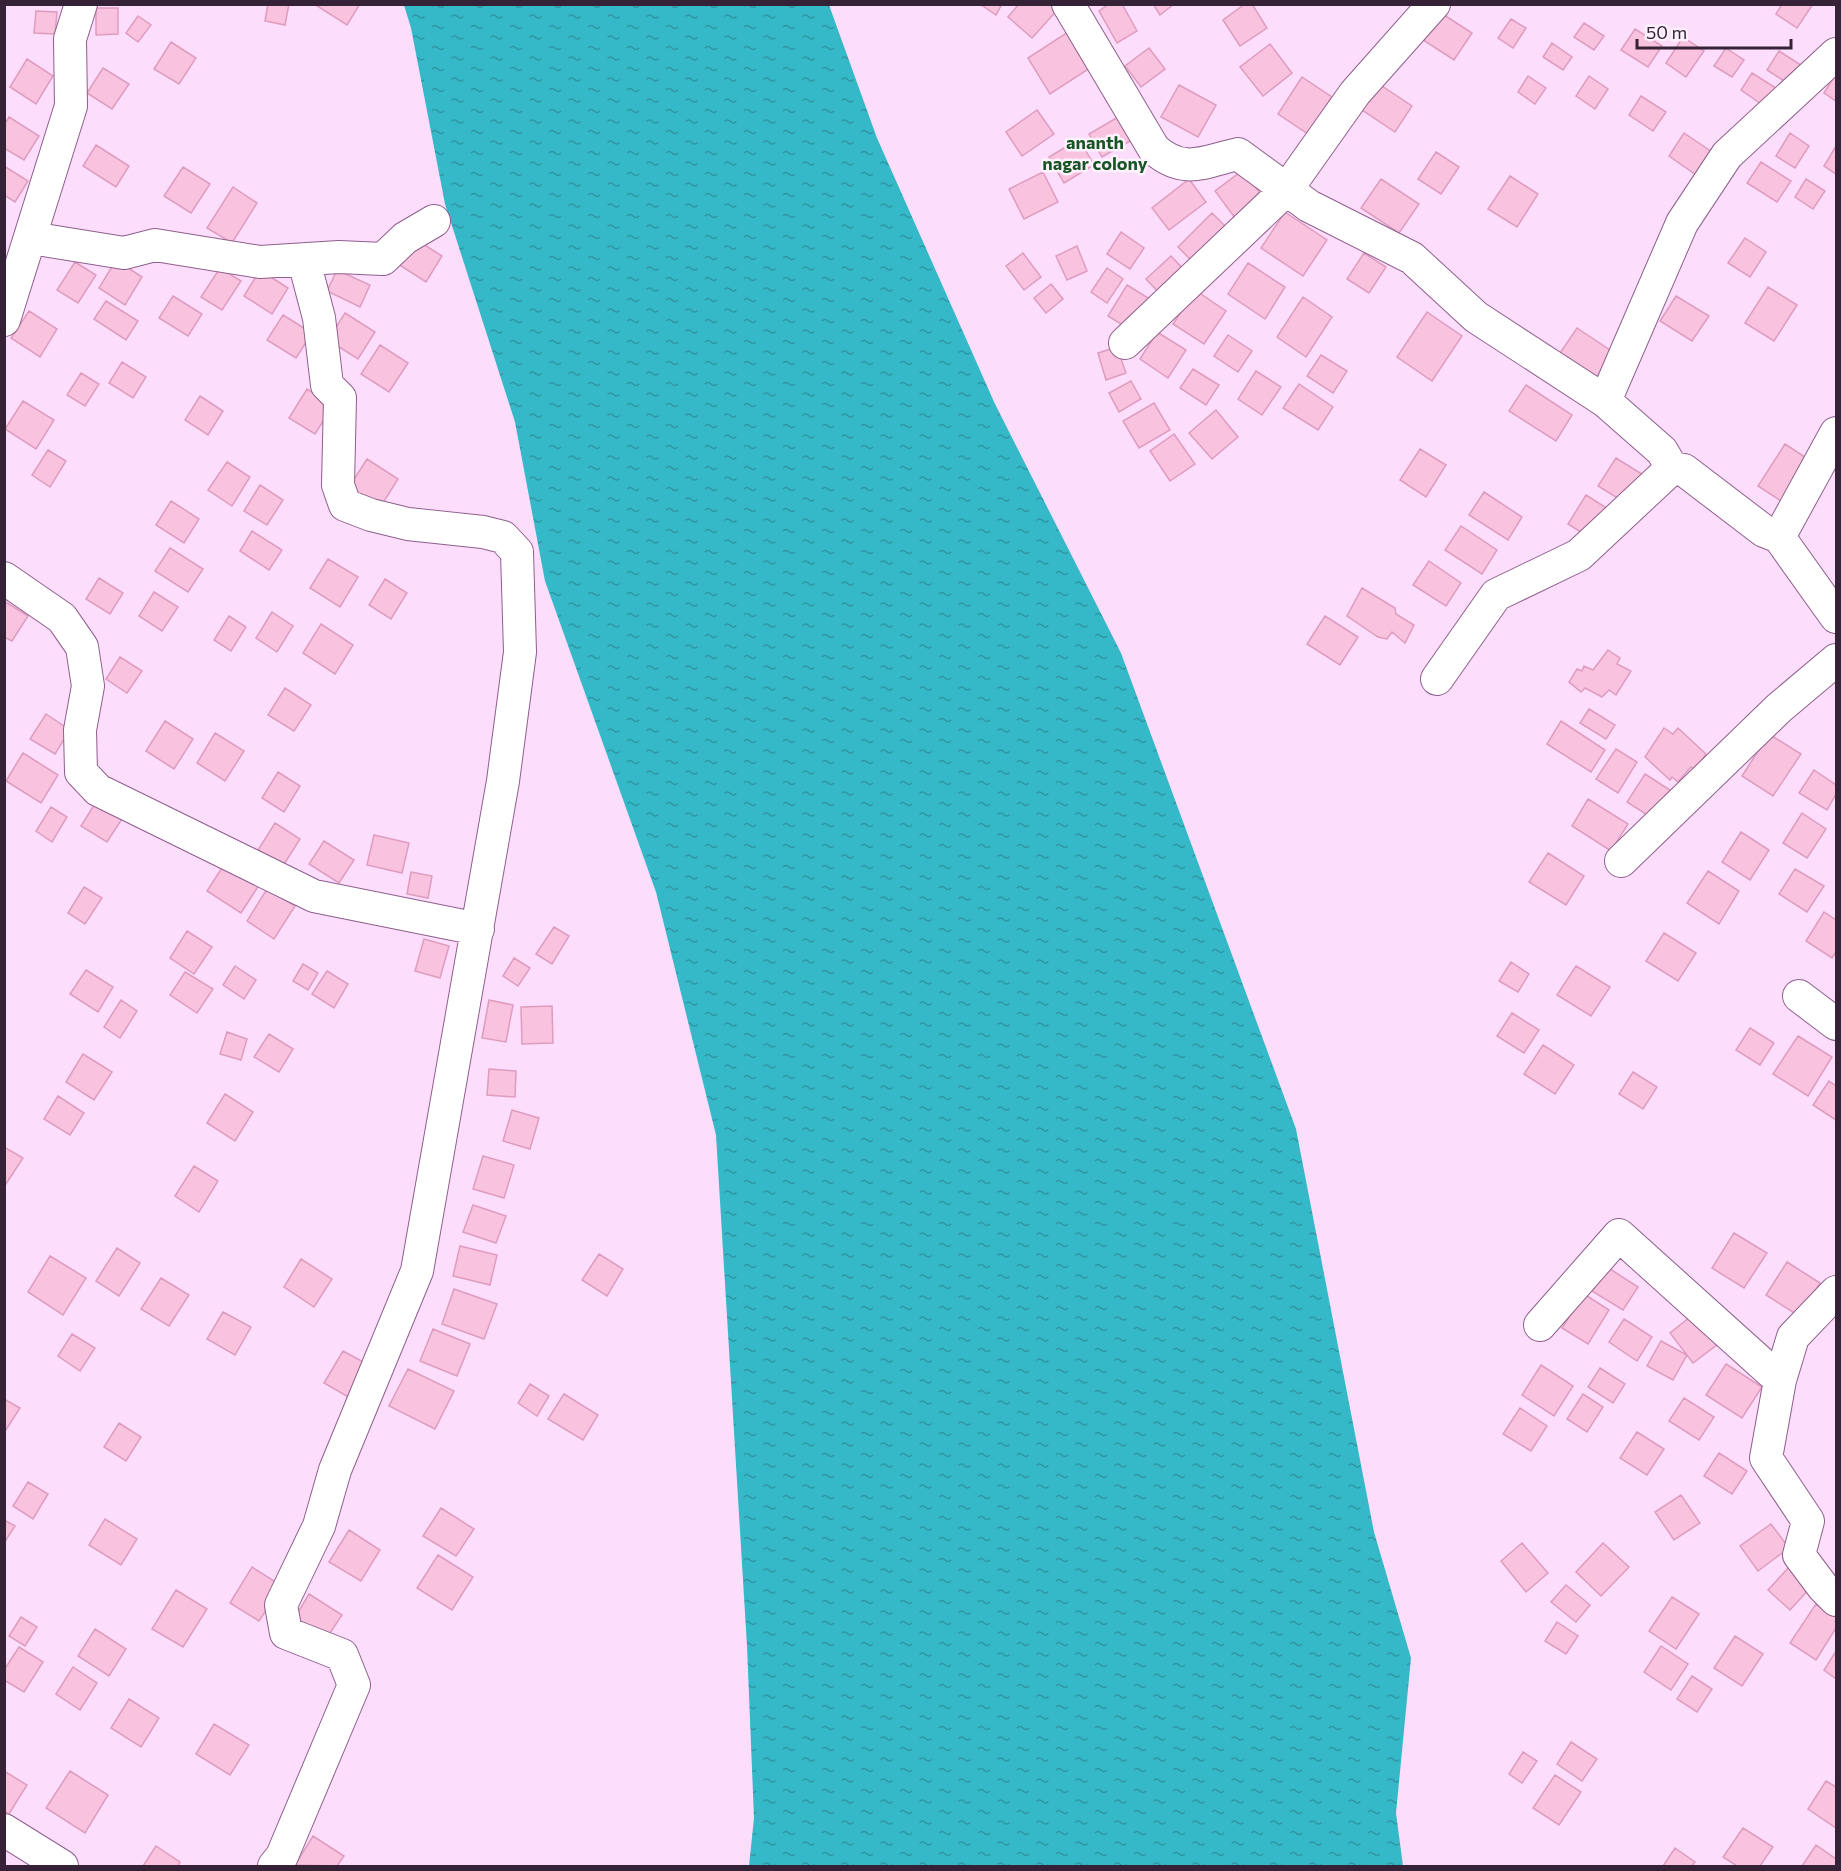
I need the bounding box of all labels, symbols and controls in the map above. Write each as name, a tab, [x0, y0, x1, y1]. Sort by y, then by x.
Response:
scale bar	[1637, 12, 1792, 50]
text: 50 m	[1646, 21, 1687, 43]
district label: ananth nagar colony	[1042, 131, 1148, 174]

